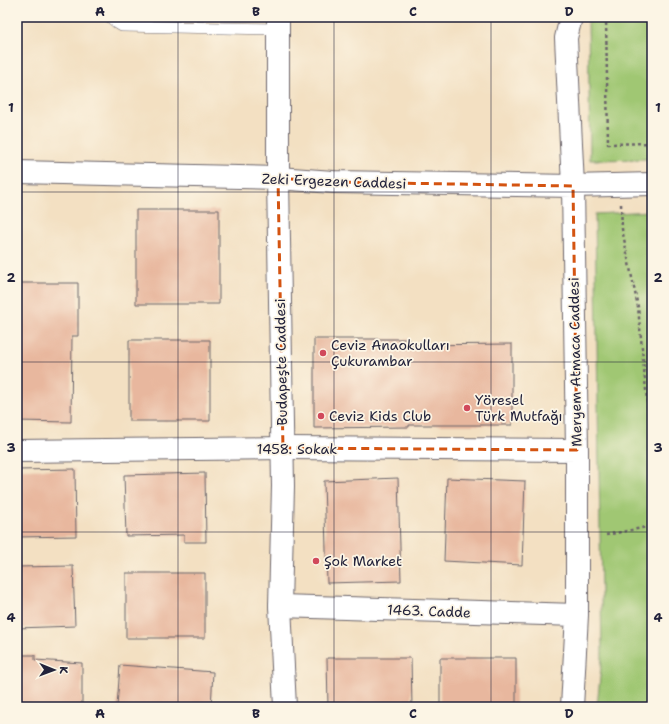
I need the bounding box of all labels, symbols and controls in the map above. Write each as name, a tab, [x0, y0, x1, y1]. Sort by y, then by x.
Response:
text: A	[95, 3, 105, 20]
text: B	[252, 3, 260, 20]
text: C	[409, 3, 417, 20]
text: D	[564, 3, 574, 20]
text: 1	[8, 99, 14, 116]
text: 1	[655, 99, 661, 116]
street label: Zeki Ergezen Caddesi	[261, 169, 407, 193]
text: 2	[6, 269, 16, 286]
text: 2	[653, 269, 663, 286]
street label: Meryem Atmaca Caddesi	[565, 277, 585, 447]
street label: Budapeşte Caddesi	[271, 298, 291, 426]
place label: Ceviz Anaokulları Çukurambar	[331, 336, 450, 370]
marker: Ceviz Anaokulları Çukurambar	[318, 348, 328, 358]
place label: Yöresel Türk Mutfağı	[475, 391, 563, 425]
marker: Yöresel Türk Mutfağı	[462, 403, 472, 413]
place label: Ceviz Kids Club	[329, 407, 431, 425]
marker: Ceviz Kids Club	[316, 411, 326, 421]
text: 3	[6, 439, 16, 456]
text: 3	[653, 439, 663, 456]
street label: 1458. Sokak	[257, 440, 337, 458]
place label: Şok Market	[324, 552, 402, 570]
marker: Şok Market	[311, 556, 321, 566]
street label: 1463. Cadde	[387, 601, 471, 621]
text: 4	[6, 609, 16, 626]
text: 4	[653, 609, 663, 626]
north arrow	[34, 650, 74, 690]
text: K	[56, 666, 71, 675]
text: A	[95, 705, 105, 722]
text: B	[252, 705, 260, 722]
text: C	[409, 705, 417, 722]
text: D	[564, 705, 574, 722]

